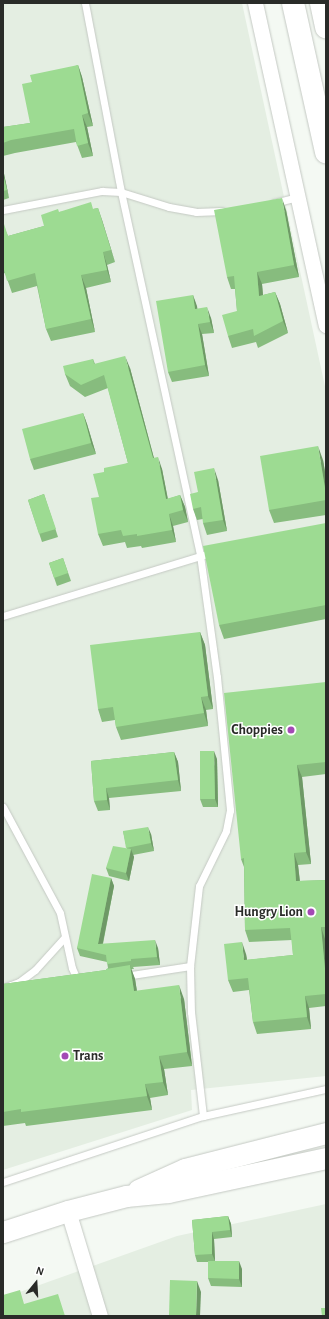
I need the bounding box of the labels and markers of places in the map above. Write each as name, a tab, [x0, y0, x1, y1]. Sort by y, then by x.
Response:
place label: Choppies	[231, 722, 283, 738]
marker: Choppies	[286, 725, 296, 735]
place label: Hungry Lion	[234, 904, 303, 920]
marker: Hungry Lion	[306, 907, 316, 917]
place label: Trans	[73, 1048, 103, 1064]
marker: Trans	[60, 1051, 70, 1061]

